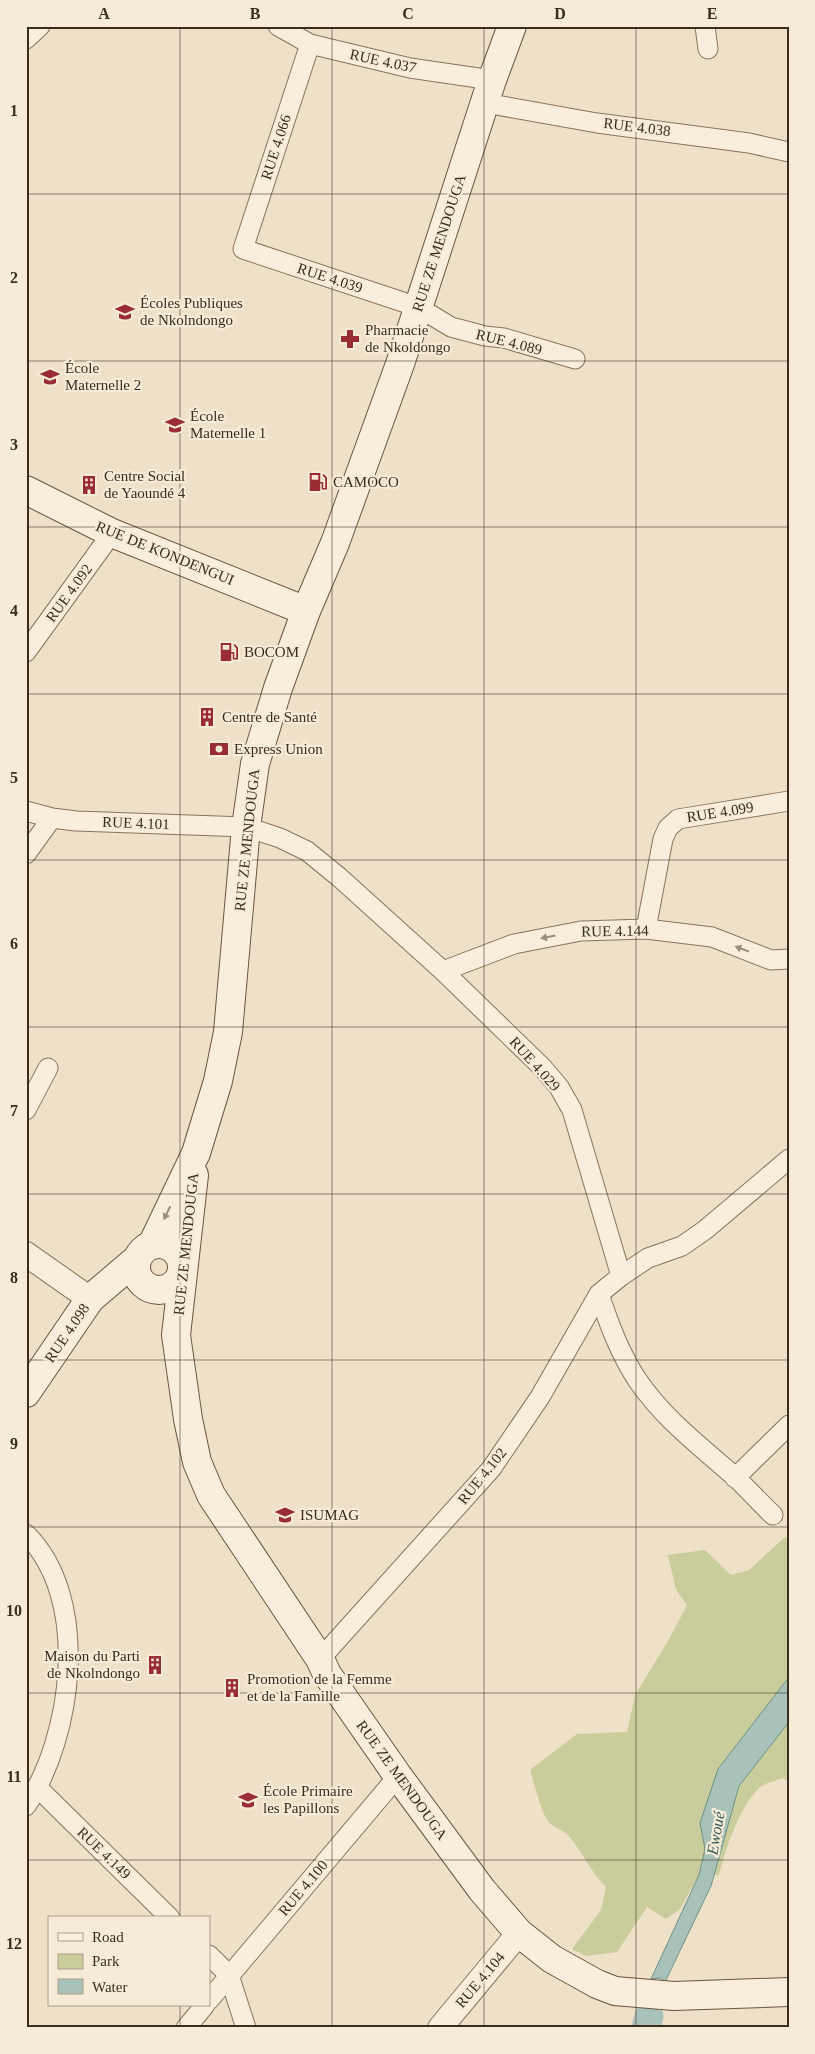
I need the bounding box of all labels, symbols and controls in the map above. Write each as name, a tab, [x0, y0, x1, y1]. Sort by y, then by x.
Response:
text: A	[98, 5, 110, 22]
text: B	[250, 5, 261, 22]
text: C	[402, 5, 414, 22]
text: D	[554, 5, 566, 22]
text: E	[707, 5, 717, 22]
street label: RUE 4.037	[348, 46, 418, 76]
text: 1	[10, 102, 18, 119]
street label: RUE 4.066	[258, 112, 294, 182]
street label: RUE 4.038	[603, 115, 671, 139]
street label: RUE ZE MENDOUGA	[409, 172, 469, 314]
street label: RUE 4.039	[295, 260, 365, 296]
text: 2	[10, 269, 18, 286]
place label: Écoles Publiques de Nkolndongo	[140, 295, 243, 328]
school or university icon: Écoles Publiques de Nkolndongo	[114, 301, 136, 323]
place label: Pharmacie de Nkoldongo	[365, 322, 450, 355]
street label: RUE 4.089	[474, 326, 544, 358]
pharmacy icon: Pharmacie de Nkoldongo	[339, 328, 361, 350]
place label: École Maternelle 2	[65, 360, 141, 393]
school or university icon: École Maternelle 2	[39, 366, 61, 388]
place label: École Maternelle 1	[190, 408, 266, 441]
school or university icon: École Maternelle 1	[164, 414, 186, 436]
text: 3	[10, 436, 18, 453]
place label: Centre Social de Yaoundé 4	[104, 468, 186, 501]
fuel station icon: CAMOCO	[307, 471, 329, 493]
building icon: Centre Social de Yaoundé 4	[78, 474, 100, 496]
place label: CAMOCO	[333, 474, 399, 490]
street label: RUE DE KONDENGUI	[94, 518, 236, 588]
street label: RUE 4.092	[43, 561, 95, 625]
text: 4	[10, 602, 18, 619]
fuel station icon: BOCOM	[218, 641, 240, 663]
place label: BOCOM	[244, 644, 299, 660]
building icon: Centre de Santé	[196, 706, 218, 728]
place label: Centre de Santé	[222, 709, 317, 725]
bank icon: Express Union	[208, 738, 230, 760]
place label: Express Union	[234, 741, 323, 757]
street label: RUE ZE MENDOUGA	[232, 768, 262, 912]
text: 5	[10, 769, 18, 786]
street label: RUE 4.099	[685, 799, 755, 825]
street label: RUE 4.101	[102, 814, 170, 832]
street label: RUE 4.144	[581, 922, 649, 940]
one-way arrow	[540, 934, 556, 942]
text: 6	[10, 935, 18, 952]
one-way arrow	[734, 945, 749, 953]
street label: RUE 4.029	[506, 1034, 564, 1094]
text: 7	[10, 1102, 18, 1119]
street label: RUE ZE MENDOUGA	[171, 1172, 201, 1316]
one-way arrow	[163, 1206, 171, 1220]
text: 8	[10, 1269, 18, 1286]
street label: RUE 4.098	[41, 1301, 93, 1365]
text: 9	[10, 1435, 18, 1452]
street label: RUE 4.102	[455, 1445, 509, 1507]
school or university icon: ISUMAG	[274, 1504, 296, 1526]
place label: ISUMAG	[300, 1507, 359, 1523]
text: 10	[6, 1602, 22, 1619]
place label: Maison du Parti de Nkolndongo	[44, 1648, 140, 1681]
building icon: Maison du Parti de Nkolndongo	[144, 1654, 166, 1676]
place label: Promotion de la Femme et de la Famille	[247, 1671, 392, 1704]
building icon: Promotion de la Femme et de la Famille	[221, 1677, 243, 1699]
street label: RUE ZE MENDOUGA	[353, 1717, 451, 1843]
text: 11	[6, 1768, 22, 1785]
place label: École Primaire les Papillons	[263, 1783, 353, 1816]
school or university icon: École Primaire les Papillons	[237, 1789, 259, 1811]
water label: Ewoué	[703, 1809, 728, 1857]
street label: RUE 4.149	[74, 1824, 134, 1882]
street label: RUE 4.100	[275, 1857, 331, 1919]
legend	[48, 1916, 210, 2006]
text: Road	[92, 1929, 124, 1945]
text: 12	[6, 1935, 22, 1952]
street label: RUE 4.104	[452, 1949, 508, 2011]
text: Park	[92, 1953, 120, 1969]
text: Water	[92, 1979, 127, 1995]

